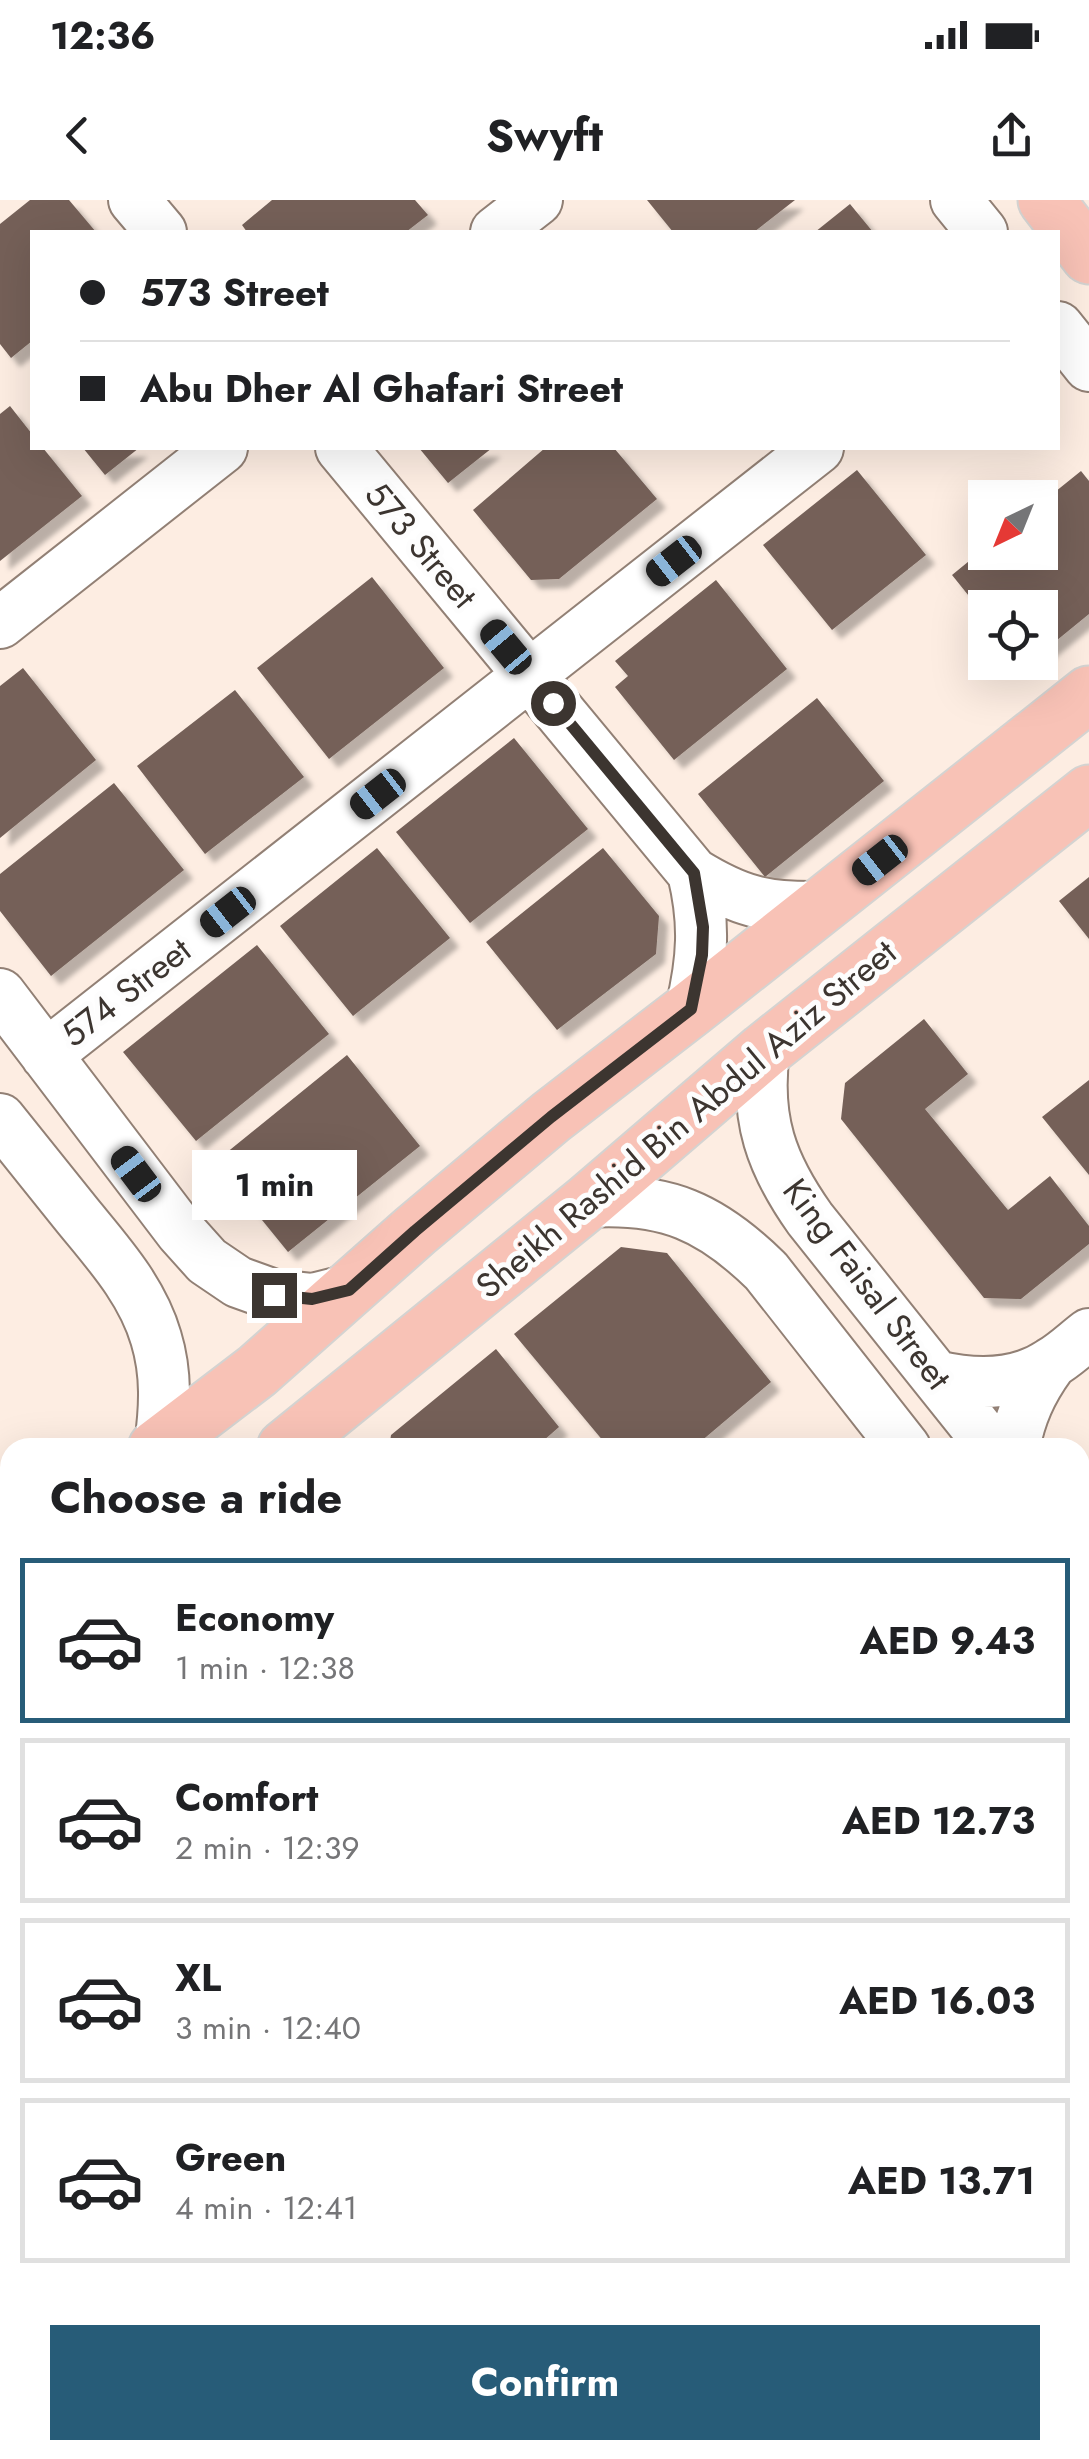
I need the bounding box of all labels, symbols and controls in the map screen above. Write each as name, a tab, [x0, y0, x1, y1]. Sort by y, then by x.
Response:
text: 12:36	[50, 8, 156, 63]
text: Swyft	[486, 103, 603, 168]
icon: back	[50, 108, 105, 163]
icon: share	[984, 108, 1039, 163]
text: 573 Street	[140, 265, 329, 320]
text: Abu Dher Al Ghafari Street	[140, 361, 623, 416]
street label: 573 Street	[353, 471, 489, 619]
north arrow	[968, 480, 1058, 570]
map controls	[968, 480, 1058, 680]
car	[641, 531, 707, 591]
button: locate	[968, 590, 1058, 680]
car	[475, 614, 537, 680]
route start	[531, 681, 576, 726]
car	[345, 764, 411, 824]
car	[847, 830, 913, 890]
car	[195, 882, 261, 942]
street label: 574 Street	[51, 925, 202, 1059]
street label: Sheikh Rashid Bin Abdul Aziz Street	[465, 928, 907, 1310]
car	[106, 1141, 166, 1207]
callout: 1 min	[192, 1150, 356, 1220]
text: 1 min	[235, 1162, 314, 1208]
street label: King Faisal Street	[771, 1168, 963, 1401]
route end	[252, 1273, 297, 1318]
text: Choose a ride	[50, 1465, 342, 1530]
text: Economy	[175, 1590, 334, 1645]
icon: car	[55, 1596, 145, 1686]
text: AED 9.43	[860, 1613, 1035, 1668]
text: 1 min · 12:38	[175, 1645, 355, 1691]
text: Comfort	[175, 1770, 318, 1825]
icon: car	[55, 1776, 145, 1866]
text: AED 12.73	[842, 1793, 1035, 1848]
text: 2 min · 12:39	[175, 1825, 360, 1871]
text: XL	[175, 1950, 221, 2005]
icon: car	[55, 1956, 145, 2046]
text: AED 16.03	[839, 1973, 1035, 2028]
text: 3 min · 12:40	[175, 2005, 361, 2051]
text: Green	[175, 2130, 286, 2185]
icon: car	[55, 2136, 145, 2226]
text: AED 13.71	[848, 2153, 1035, 2208]
text: 4 min · 12:41	[175, 2185, 357, 2231]
button: Confirm	[50, 2325, 1040, 2440]

